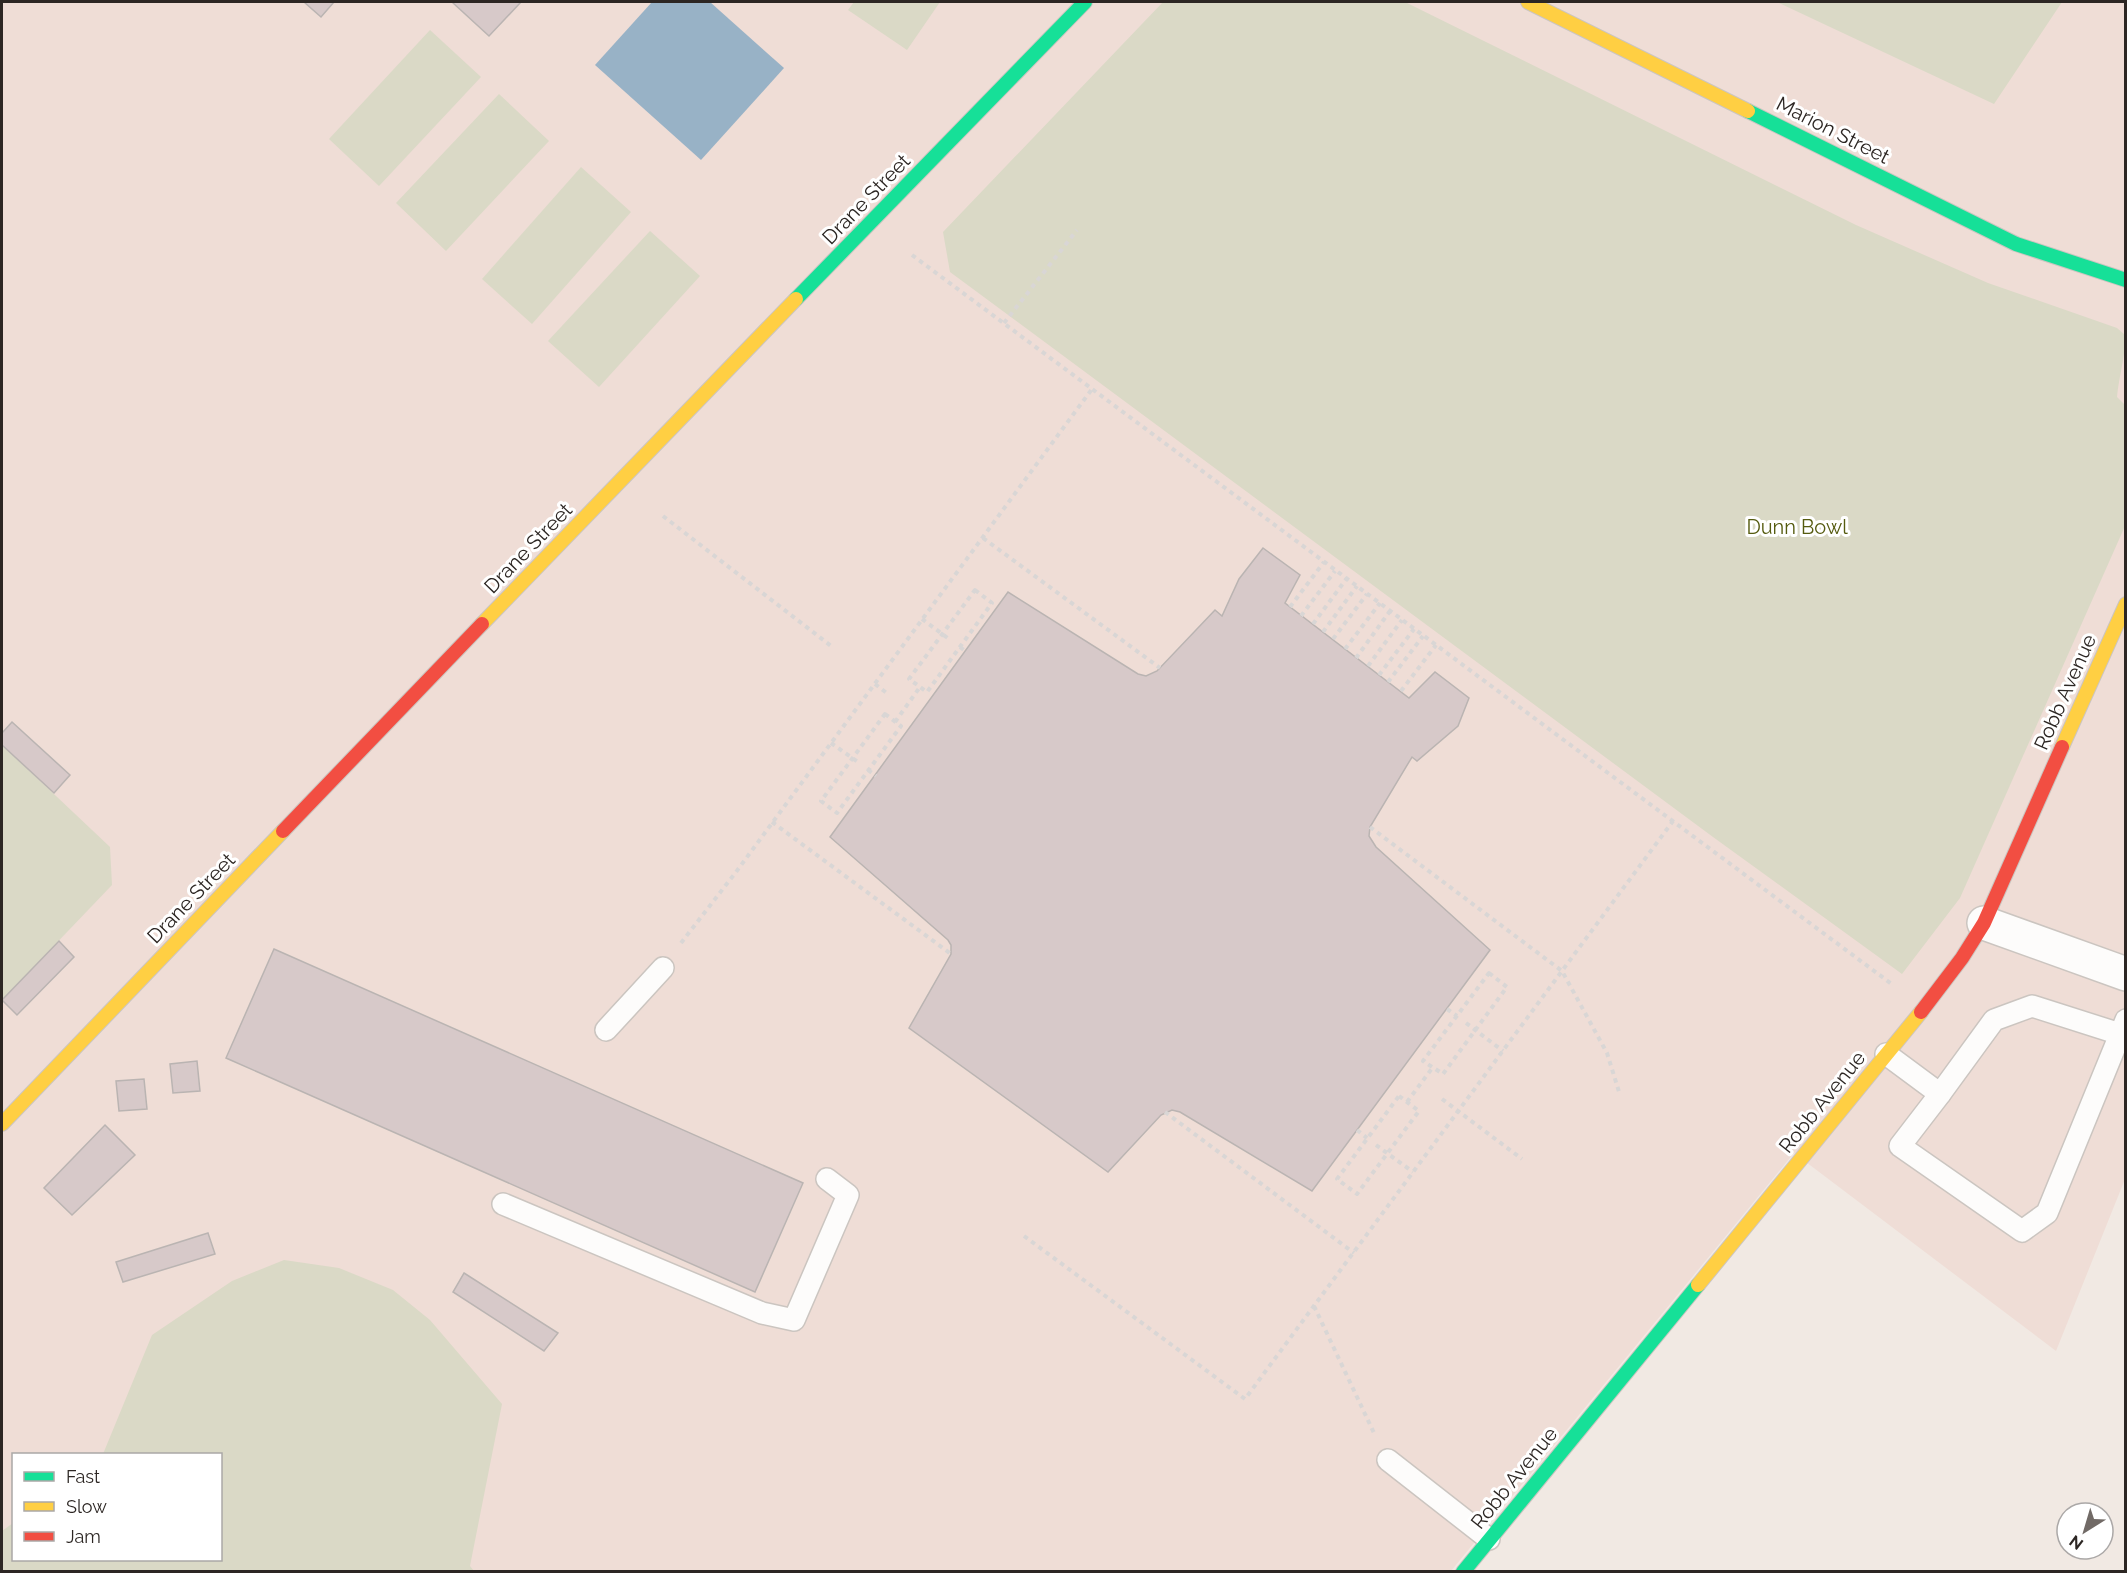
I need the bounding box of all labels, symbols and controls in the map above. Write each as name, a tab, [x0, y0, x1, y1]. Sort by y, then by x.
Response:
street label: Marion Street	[1772, 91, 1894, 169]
street label: Drane Street	[817, 149, 915, 249]
street label: Drane Street	[479, 498, 577, 598]
park label: Dunn Bowl	[1746, 515, 1848, 539]
street label: Robb Avenue	[2029, 630, 2101, 754]
street label: Drane Street	[142, 848, 240, 948]
street label: Robb Avenue	[1774, 1046, 1870, 1158]
street label: Robb Avenue	[1466, 1422, 1562, 1534]
legend	[12, 1453, 222, 1561]
text: Fast	[66, 1466, 100, 1487]
text: Slow	[66, 1496, 107, 1517]
north arrow	[2055, 1501, 2115, 1561]
text: Jam	[66, 1526, 101, 1547]
text: N	[2066, 1531, 2087, 1554]

